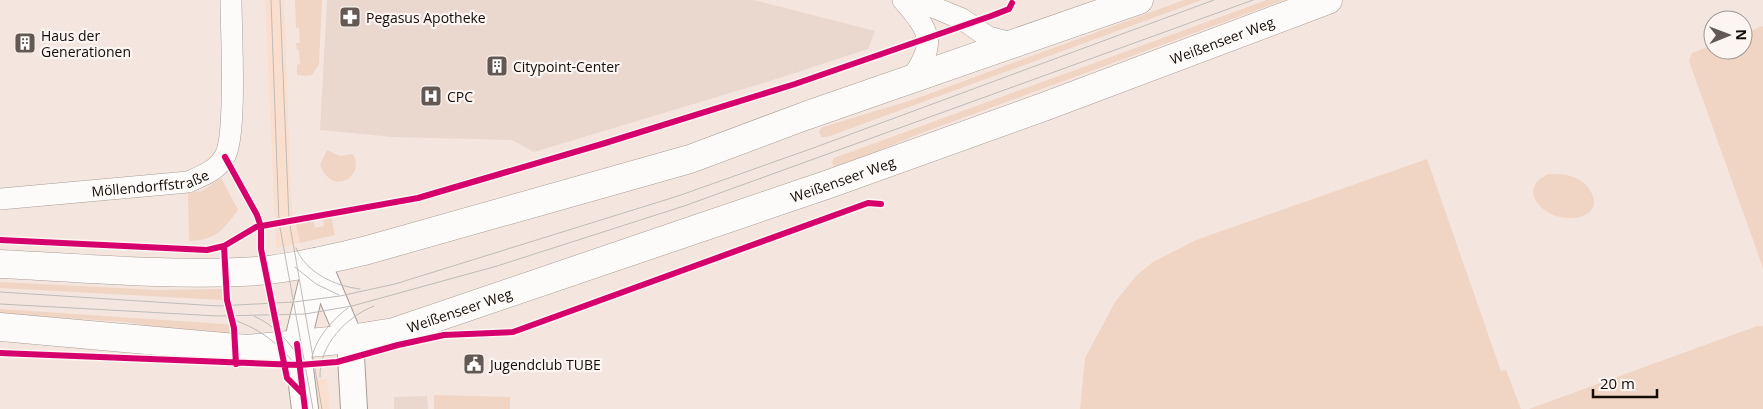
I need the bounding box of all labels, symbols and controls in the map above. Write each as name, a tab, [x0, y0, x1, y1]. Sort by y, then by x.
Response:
pharmacy icon: Pegasus Apotheke	[338, 5, 362, 29]
place label: Pegasus Apotheke	[366, 8, 486, 27]
north arrow	[1703, 10, 1753, 60]
street label: Weißenseer Weg	[1167, 12, 1277, 68]
place label: Haus der Generationen	[41, 26, 131, 61]
text: N	[1732, 29, 1751, 41]
building icon: Haus der Generationen	[13, 31, 37, 55]
building icon: Citypoint-Center	[485, 54, 509, 78]
place label: Citypoint-Center	[513, 57, 620, 76]
hospital icon: CPC	[419, 84, 443, 108]
place label: CPC	[447, 87, 473, 106]
street label: Weißenseer Weg	[788, 151, 898, 206]
street label: Möllendorffstraße	[91, 165, 212, 200]
street label: Weißenseer Weg	[404, 283, 515, 336]
public building icon: Jugendclub TUBE	[462, 352, 486, 376]
place label: Jugendclub TUBE	[488, 355, 601, 374]
scale bar	[1593, 366, 1657, 398]
text: 20 m	[1600, 373, 1635, 393]

